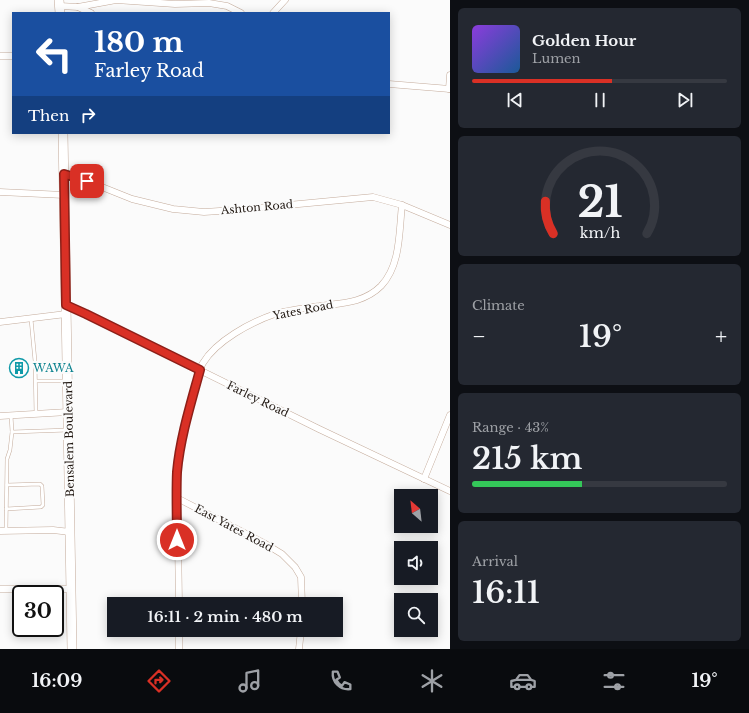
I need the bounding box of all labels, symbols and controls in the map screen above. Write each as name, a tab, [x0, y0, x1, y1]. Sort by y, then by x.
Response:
text: 180 m	[94, 25, 184, 60]
icon: left	[28, 28, 80, 80]
text: Golden Hour	[532, 31, 636, 50]
text: Lumen	[532, 50, 581, 67]
text: Farley Road	[94, 60, 204, 82]
icon: previous	[504, 89, 526, 111]
icon: pause	[589, 89, 611, 111]
icon: next	[674, 89, 696, 111]
icon: right	[77, 104, 99, 126]
text: Then	[28, 106, 69, 125]
pin	[70, 164, 104, 198]
icon: arrive	[76, 170, 98, 192]
text: 21	[577, 177, 622, 228]
street label: Ashton Road	[219, 197, 294, 217]
text: km/h	[579, 224, 620, 242]
street label: Yates Road	[271, 297, 335, 323]
text: Climate	[472, 297, 525, 314]
text: 19°	[579, 318, 622, 355]
text: −	[472, 323, 486, 350]
text: +	[715, 323, 727, 350]
building icon: WAWA	[8, 357, 30, 379]
place label: WAWA	[32, 361, 74, 375]
street label: Farley Road	[225, 378, 292, 420]
street label: Bensalem Boulevard	[61, 380, 77, 497]
text: Range · 43%	[472, 419, 549, 436]
text: 215 km	[472, 440, 583, 477]
north arrow	[394, 489, 438, 533]
map controls	[394, 489, 438, 637]
street label: East Yates Road	[192, 501, 276, 555]
position arrow	[156, 519, 198, 561]
button: sound	[394, 541, 438, 585]
text: Arrival	[472, 553, 518, 570]
text: 16:11	[472, 574, 540, 611]
speed limit sign: 30	[12, 585, 64, 637]
button: search	[394, 593, 438, 637]
text: 16:11 · 2 min · 480 m	[147, 607, 303, 626]
icon: directions	[145, 667, 173, 695]
icon: music	[236, 667, 264, 695]
icon: phone	[327, 667, 355, 695]
icon: climate	[418, 667, 446, 695]
icon: car	[509, 667, 537, 695]
icon: filters	[600, 667, 628, 695]
text: 16:09	[32, 670, 82, 692]
text: 19°	[691, 670, 717, 692]

